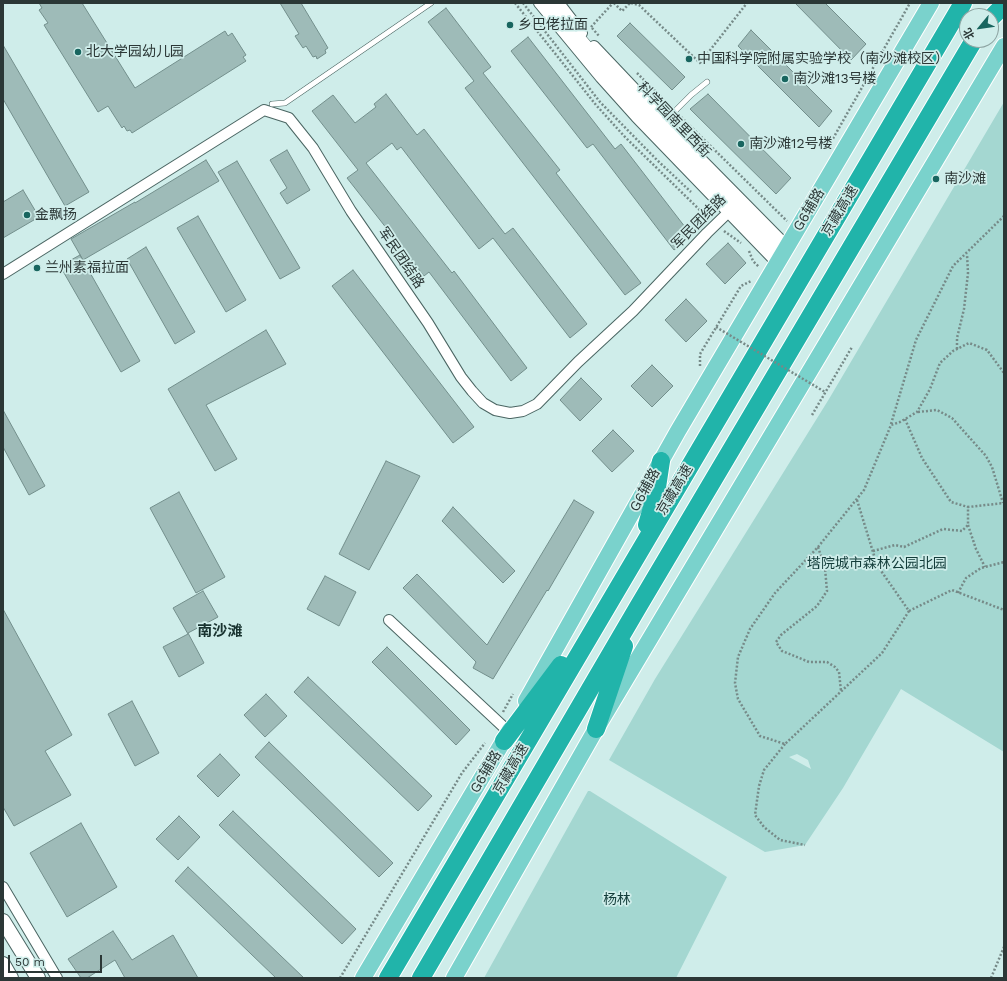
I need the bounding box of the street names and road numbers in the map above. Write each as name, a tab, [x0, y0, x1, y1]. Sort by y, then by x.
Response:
street label: 科学园南里西街	[634, 79, 714, 161]
street label: 京藏高速	[818, 183, 862, 239]
street label: G6辅路	[790, 186, 828, 234]
street label: 军民团结路	[668, 191, 730, 253]
street label: 军民团结路	[374, 224, 428, 292]
street label: 京藏高速	[653, 462, 697, 518]
street label: G6辅路	[626, 466, 664, 514]
street label: 京藏高速	[490, 741, 532, 797]
street label: G6辅路	[467, 748, 505, 796]

